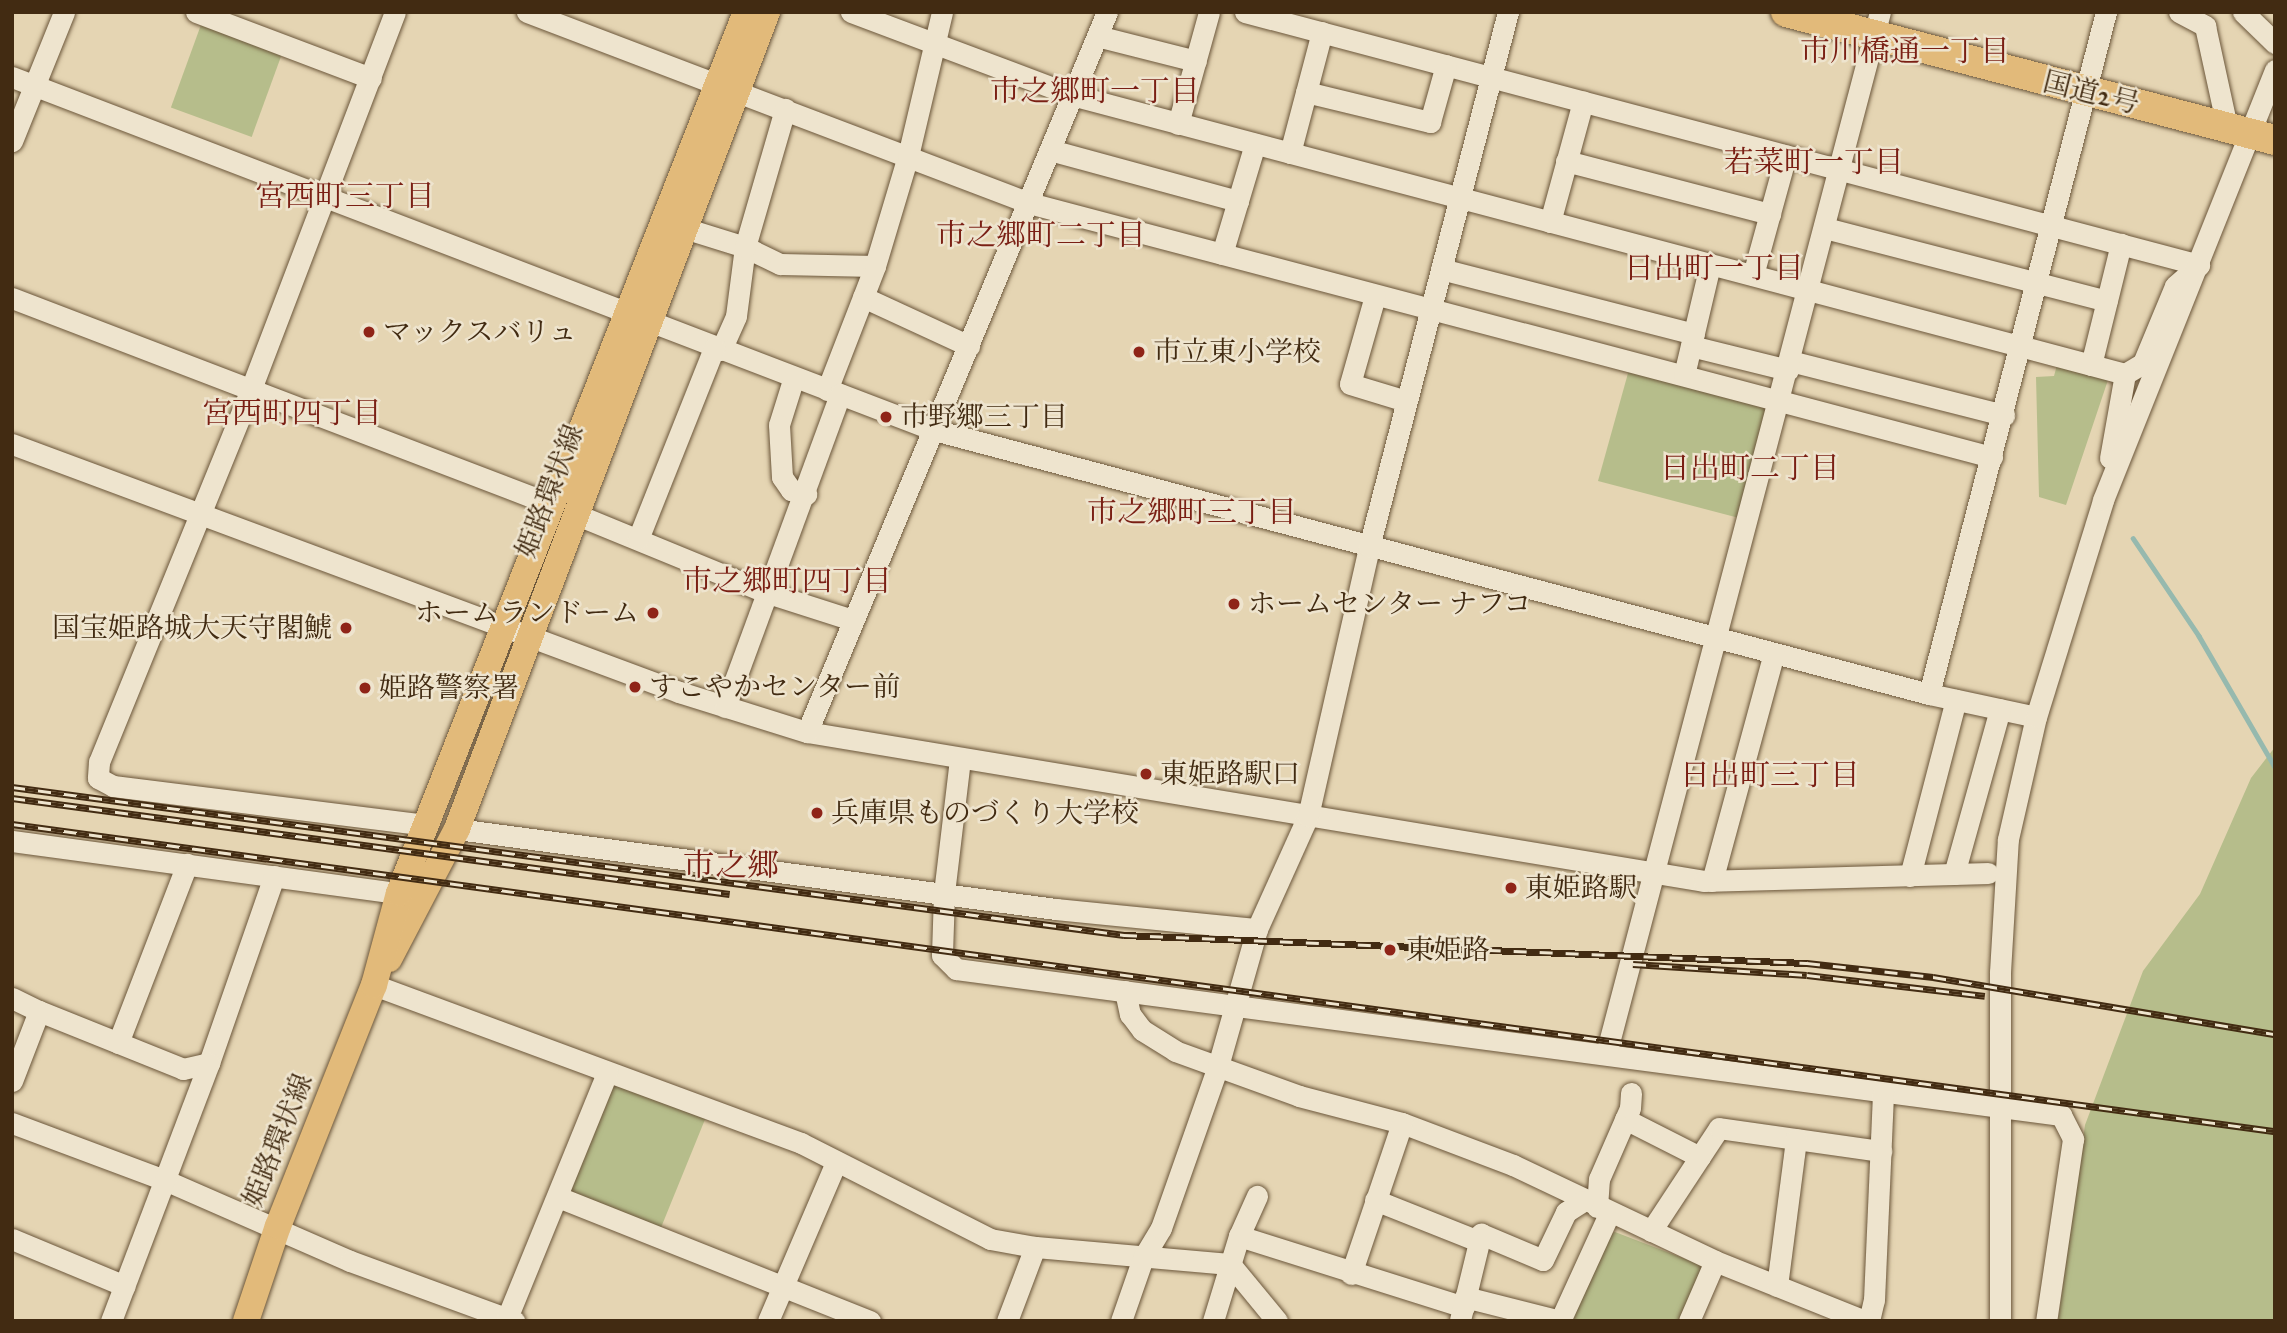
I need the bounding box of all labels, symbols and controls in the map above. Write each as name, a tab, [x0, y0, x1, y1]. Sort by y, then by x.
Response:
district label: 市川橋通一丁目	[1800, 33, 2010, 69]
street label: 国道2号	[2039, 65, 2143, 121]
district label: 市之郷町一丁目	[990, 73, 1200, 109]
district label: 若菜町一丁目	[1724, 144, 1904, 180]
district label: 宮西町三丁目	[255, 178, 435, 214]
district label: 市之郷町二丁目	[936, 217, 1146, 253]
district label: 日出町一丁目	[1624, 250, 1804, 286]
place label: マックスバリュ	[383, 315, 579, 349]
marker: マックスバリュ	[361, 324, 377, 340]
place label: 市立東小学校	[1153, 335, 1321, 369]
marker: 市立東小学校	[1131, 344, 1147, 360]
district label: 宮西町四丁目	[202, 395, 382, 431]
place label: 市野郷三丁目	[900, 400, 1068, 434]
marker: 市野郷三丁目	[878, 409, 894, 425]
street label: 姫路環状線	[509, 420, 591, 562]
district label: 日出町二丁目	[1660, 450, 1840, 486]
district label: 市之郷町三丁目	[1087, 494, 1297, 530]
district label: 市之郷町四丁目	[682, 563, 892, 599]
place label: ホームセンター ナフコ	[1248, 587, 1534, 621]
place label: ホームランドーム	[415, 596, 639, 630]
marker: ホームセンター ナフコ	[1226, 596, 1242, 612]
marker: ホームランドーム	[645, 605, 661, 621]
place label: 国宝姫路城大天守閣鯱	[52, 611, 332, 645]
marker: 国宝姫路城大天守閣鯱	[338, 620, 354, 636]
place label: すこやかセンター前	[649, 670, 901, 704]
place label: 姫路警察署	[379, 671, 519, 705]
marker: すこやかセンター前	[627, 679, 643, 695]
marker: 姫路警察署	[357, 680, 373, 696]
place label: 東姫路駅口	[1160, 757, 1300, 791]
district label: 日出町三丁目	[1680, 757, 1860, 793]
marker: 東姫路駅口	[1138, 766, 1154, 782]
place label: 兵庫県ものづくり大学校	[831, 796, 1139, 830]
marker: 兵庫県ものづくり大学校	[809, 805, 825, 821]
district label: 市之郷	[683, 847, 779, 885]
place label: 東姫路駅	[1525, 871, 1637, 905]
marker: 東姫路駅	[1503, 880, 1519, 896]
place label: 東姫路	[1406, 933, 1490, 967]
marker: 東姫路	[1380, 940, 1400, 960]
street label: 姫路環状線	[236, 1069, 320, 1211]

